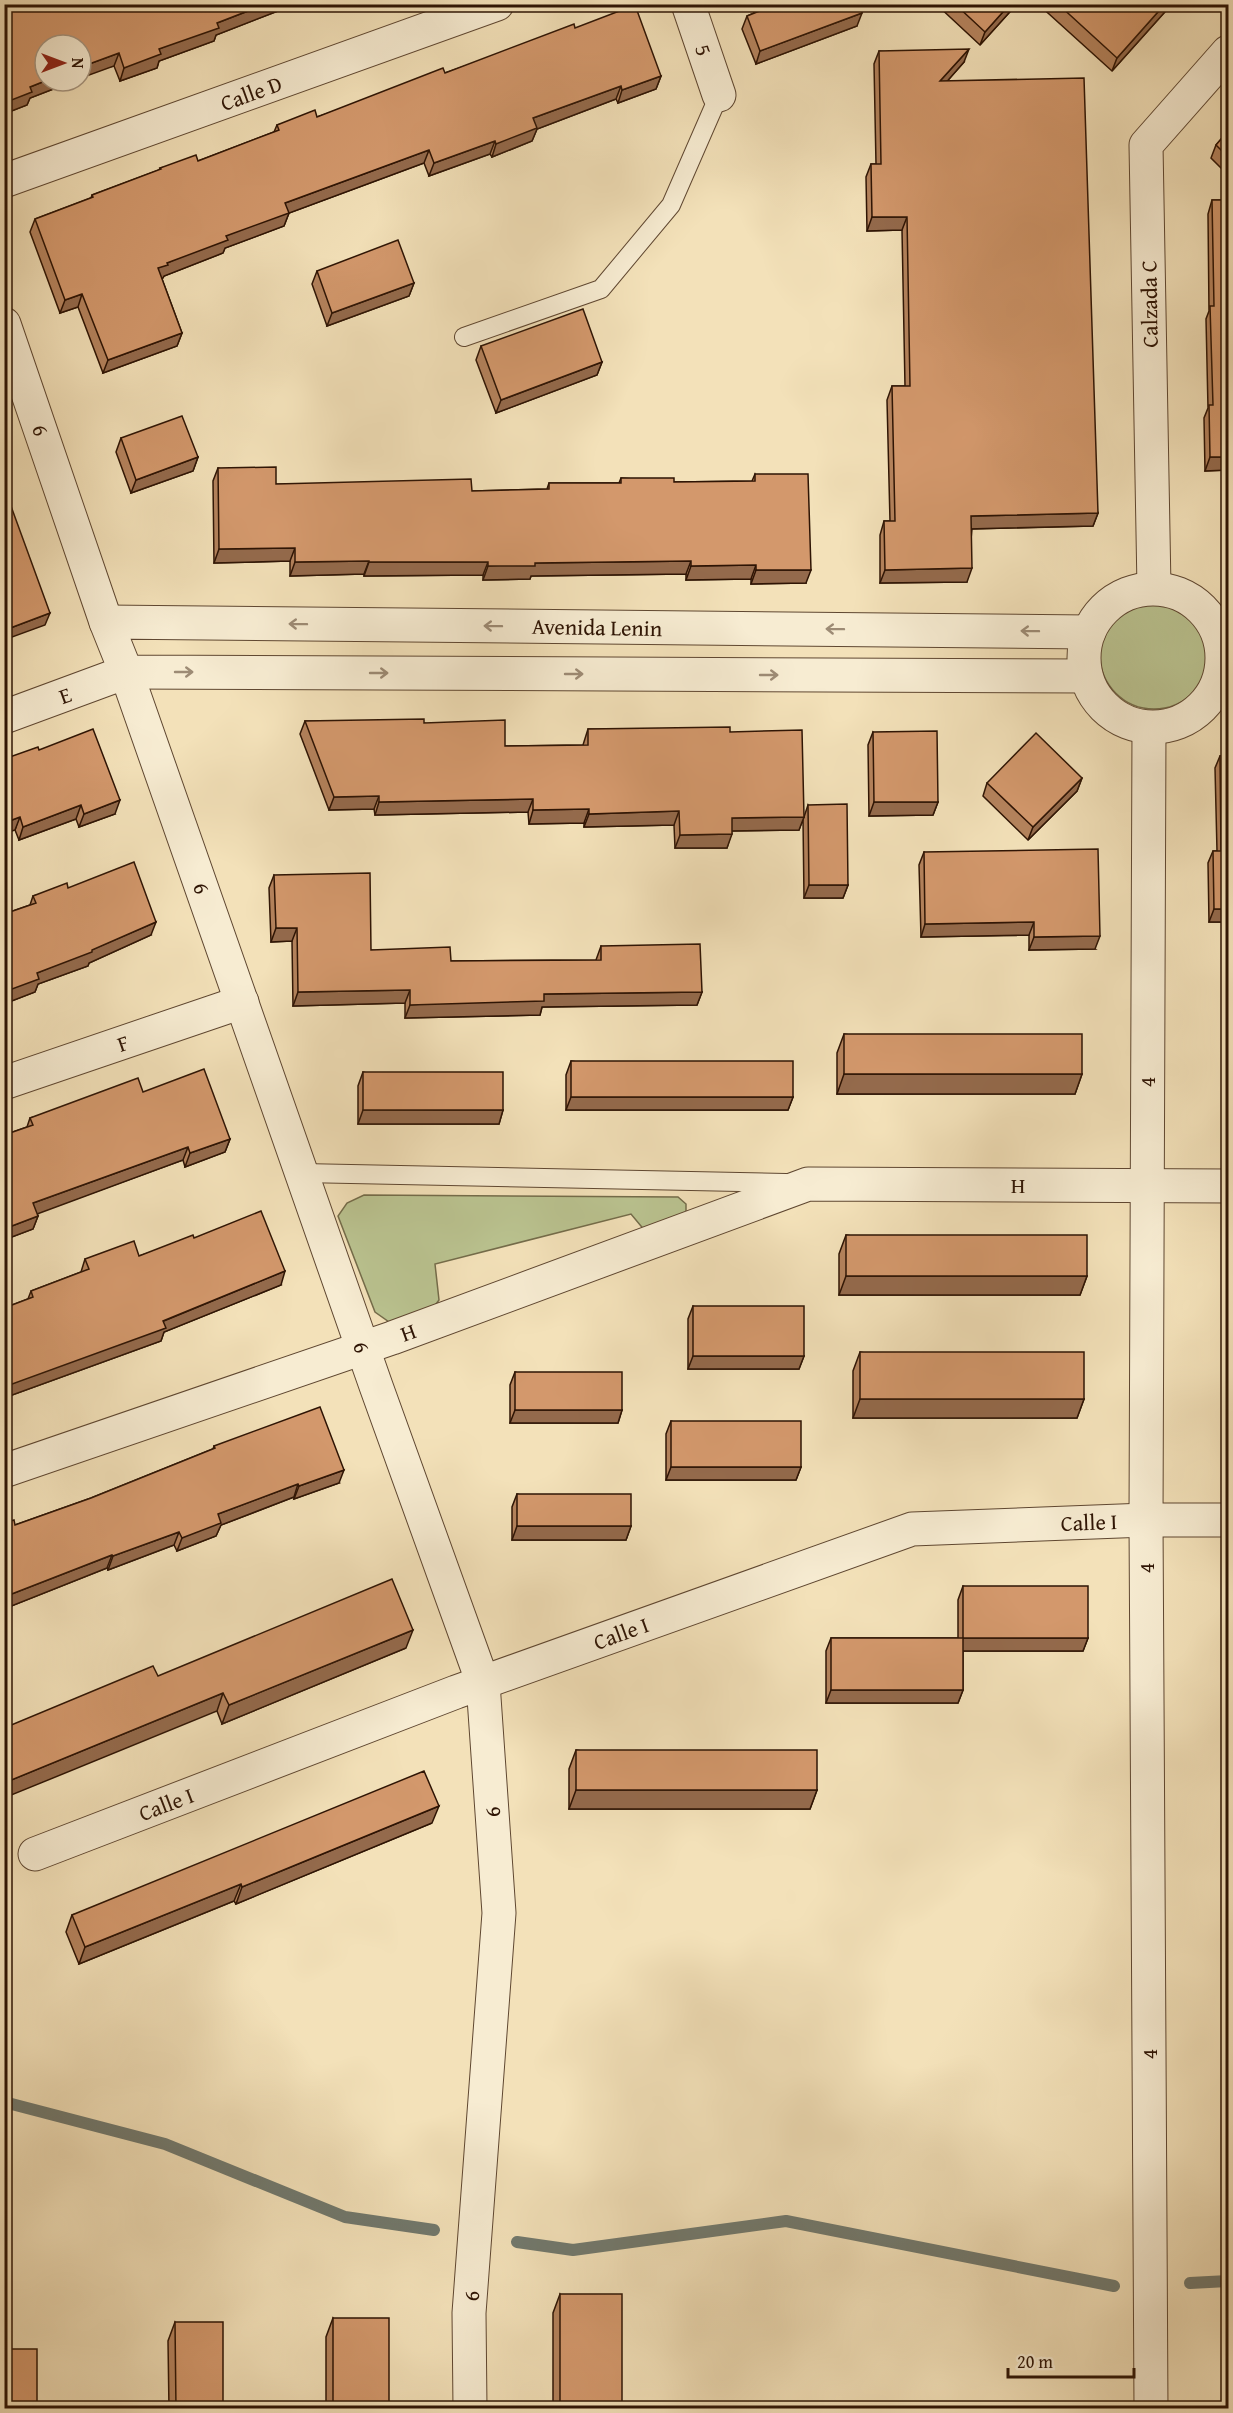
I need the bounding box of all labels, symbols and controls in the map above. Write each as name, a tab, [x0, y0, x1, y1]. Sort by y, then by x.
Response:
north arrow	[33, 33, 93, 93]
street label: 5	[687, 40, 721, 60]
text: N	[66, 58, 90, 69]
street label: Calle D	[216, 67, 286, 119]
street label: Calzada C	[1132, 260, 1166, 348]
street label: 6	[24, 420, 58, 440]
street label: Avenida Lenin	[531, 610, 663, 644]
one-way arrow	[289, 618, 309, 630]
one-way arrow	[484, 620, 504, 632]
one-way arrow	[826, 623, 846, 635]
one-way arrow	[1021, 625, 1041, 637]
one-way arrow	[174, 666, 194, 678]
one-way arrow	[369, 667, 389, 679]
one-way arrow	[564, 668, 584, 680]
one-way arrow	[759, 669, 779, 681]
street label: E	[54, 678, 76, 712]
street label: 6	[185, 878, 219, 898]
street label: F	[113, 1026, 133, 1060]
street label: 4	[1131, 1077, 1163, 1087]
street label: H	[1011, 1169, 1025, 1201]
street label: H	[396, 1314, 420, 1350]
street label: 6	[345, 1337, 379, 1357]
street label: Calle I	[1060, 1505, 1118, 1539]
street label: 4	[1130, 1563, 1162, 1573]
street label: Calle I	[589, 1608, 653, 1658]
street label: Calle I	[134, 1779, 198, 1829]
street label: 6	[476, 1806, 508, 1818]
street label: 4	[1133, 2049, 1165, 2059]
street label: 6	[455, 2290, 487, 2302]
scale bar	[1008, 2341, 1134, 2379]
text: 20 m	[1017, 2348, 1053, 2375]

